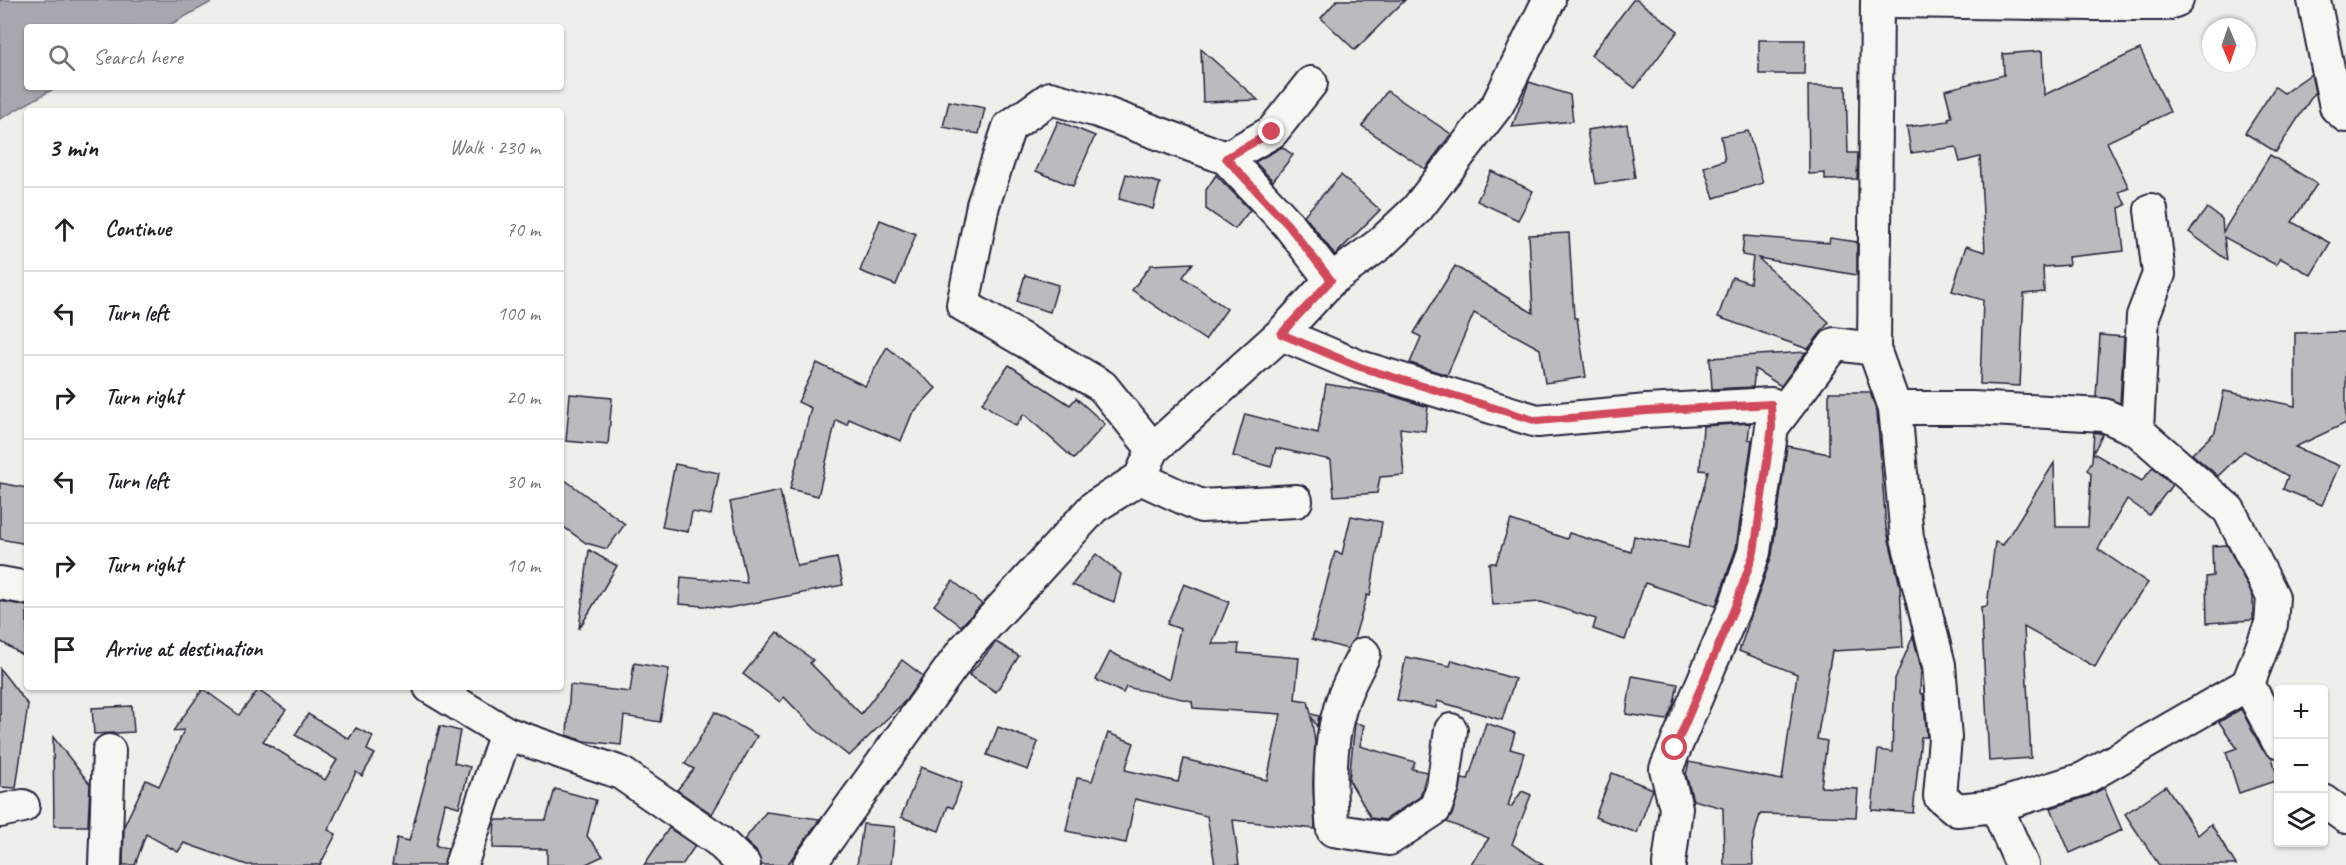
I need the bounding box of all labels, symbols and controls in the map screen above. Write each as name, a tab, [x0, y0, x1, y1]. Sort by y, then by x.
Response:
north arrow	[2202, 18, 2256, 72]
search box	[24, 24, 564, 90]
icon: search	[45, 41, 78, 74]
text: Search here	[93, 43, 183, 71]
route end	[1258, 118, 1284, 144]
text: 3 min	[48, 131, 98, 164]
text: Walk · 230 m	[450, 135, 540, 160]
icon: ahead	[48, 213, 81, 246]
text: Continue	[105, 215, 171, 243]
text: 70 m	[506, 217, 540, 242]
icon: left	[48, 297, 81, 330]
text: Turn left	[105, 299, 169, 327]
text: 100 m	[497, 301, 540, 326]
icon: right	[48, 381, 81, 414]
text: Turn right	[105, 383, 182, 411]
text: 20 m	[506, 385, 540, 410]
icon: left	[48, 465, 81, 498]
text: Turn left	[105, 467, 169, 495]
text: 30 m	[506, 469, 540, 494]
icon: right	[48, 549, 81, 582]
text: Turn right	[105, 551, 182, 579]
text: 10 m	[506, 553, 540, 578]
icon: arrive	[48, 633, 81, 666]
text: Arrive at destination	[105, 635, 262, 663]
map controls	[2274, 685, 2328, 847]
button: +	[2274, 685, 2328, 739]
route start	[1661, 734, 1687, 760]
button: −	[2274, 739, 2328, 793]
button: layers	[2274, 793, 2328, 847]

